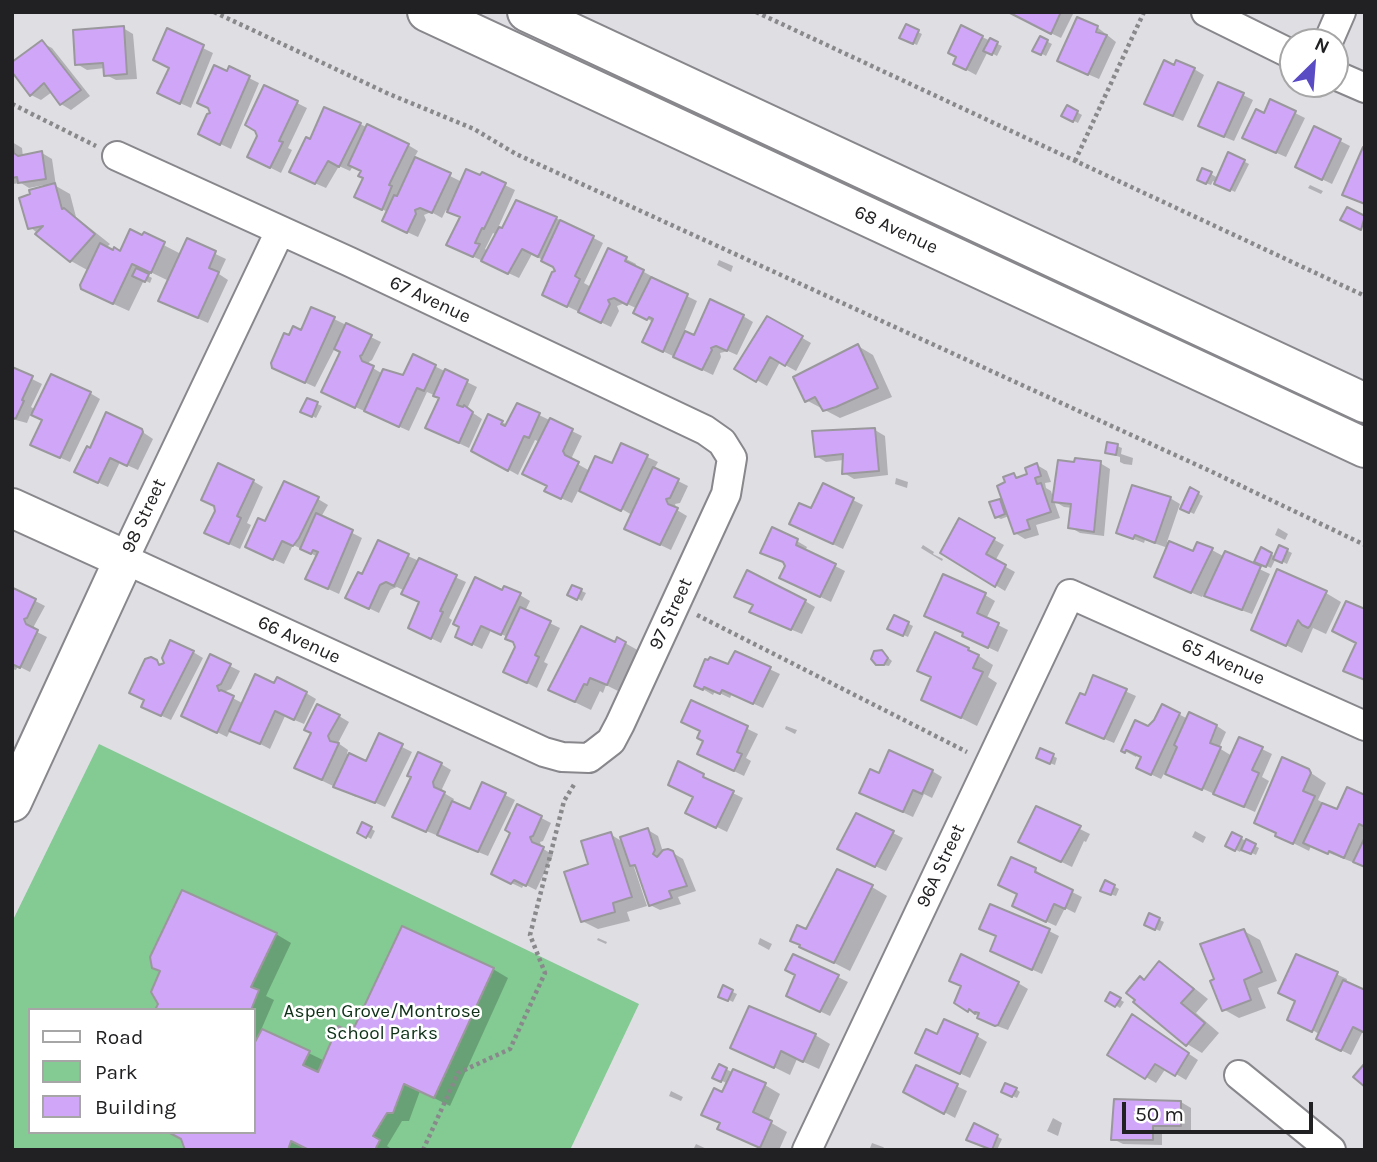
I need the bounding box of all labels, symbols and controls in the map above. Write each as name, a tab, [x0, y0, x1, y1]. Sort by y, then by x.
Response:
north arrow	[1279, 28, 1349, 98]
text: N	[1311, 33, 1333, 59]
street label: 68 Avenue	[851, 201, 941, 259]
street label: 67 Avenue	[386, 271, 474, 329]
street label: 98 Street	[117, 475, 171, 557]
street label: 97 Street	[644, 574, 698, 654]
street label: 66 Avenue	[254, 611, 344, 669]
street label: 65 Avenue	[1178, 634, 1268, 690]
street label: 96A Street	[912, 821, 970, 911]
park label: Aspen Grove/Montrose School Parks	[284, 1001, 480, 1045]
legend	[28, 1008, 256, 1134]
text: Road	[95, 1025, 143, 1049]
text: Park	[95, 1060, 138, 1084]
scale bar	[1125, 1088, 1316, 1132]
text: Building	[95, 1095, 176, 1119]
text: 50 m	[1135, 1102, 1184, 1126]

